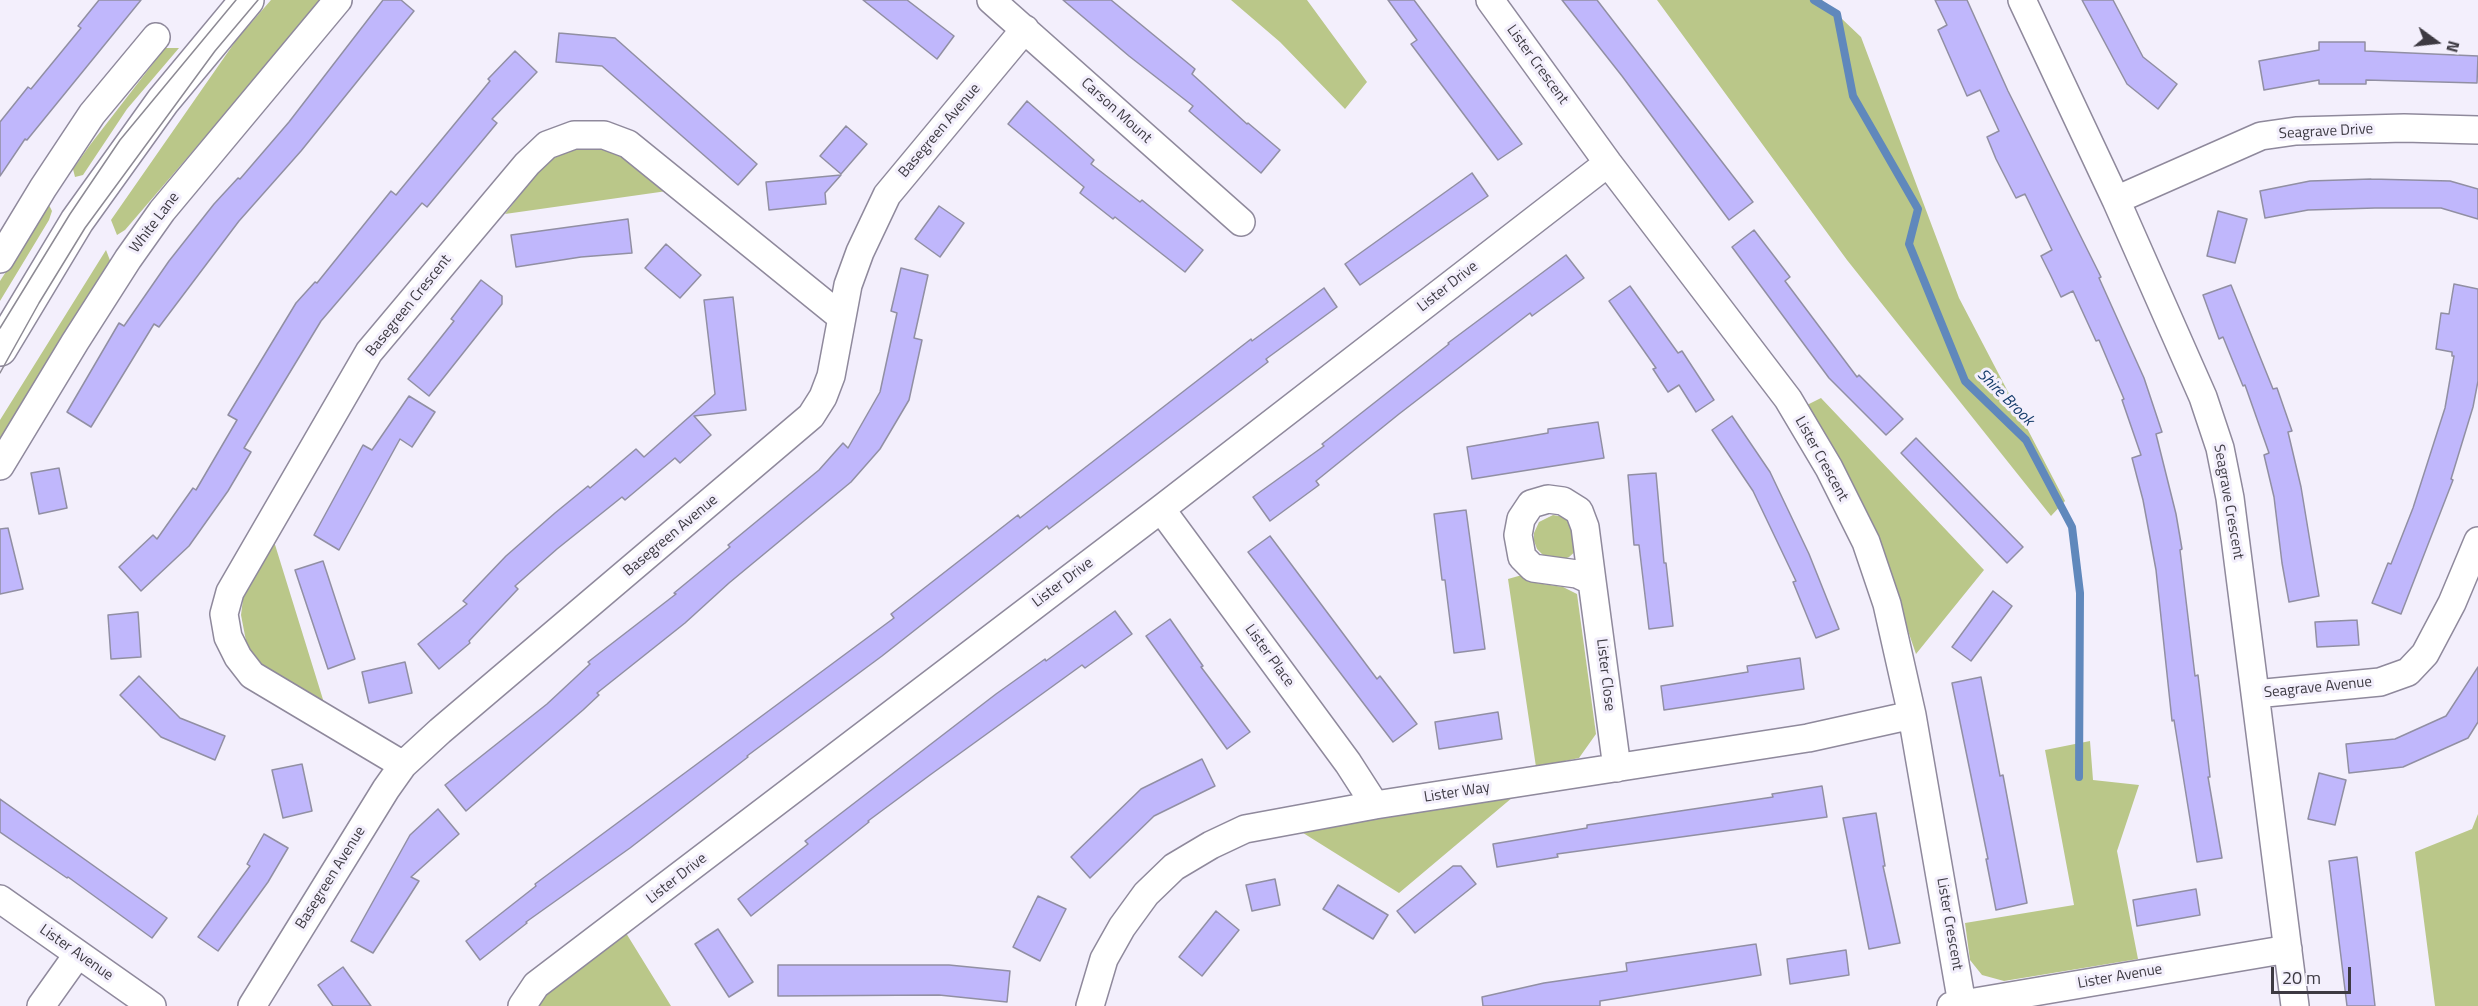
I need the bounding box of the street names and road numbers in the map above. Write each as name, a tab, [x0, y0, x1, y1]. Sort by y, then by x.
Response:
street label: Lister Crescent	[1502, 22, 1572, 108]
street label: Carson Mount	[1077, 75, 1155, 147]
street label: Basegreen Avenue	[895, 80, 985, 182]
street label: Seagrave Drive	[2278, 121, 2374, 143]
street label: White Lane	[126, 189, 184, 257]
street label: Basegreen Crescent	[363, 252, 455, 360]
street label: Lister Drive	[1414, 258, 1482, 316]
street label: Lister Crescent	[1790, 414, 1852, 504]
street label: Seagrave Crescent	[2209, 443, 2247, 561]
street label: Basegreen Avenue	[620, 491, 722, 581]
street label: Lister Drive	[1029, 554, 1097, 612]
street label: Lister Place	[1240, 621, 1298, 691]
street label: Lister Close	[1592, 638, 1618, 712]
street label: Seagrave Avenue	[2263, 673, 2373, 703]
street label: Lister Way	[1423, 779, 1491, 807]
street label: Basegreen Avenue	[292, 823, 370, 933]
street label: Lister Drive	[643, 850, 711, 908]
street label: Lister Crescent	[1932, 876, 1966, 972]
street label: Lister Avenue	[36, 921, 116, 985]
street label: Lister Avenue	[2076, 961, 2164, 993]

